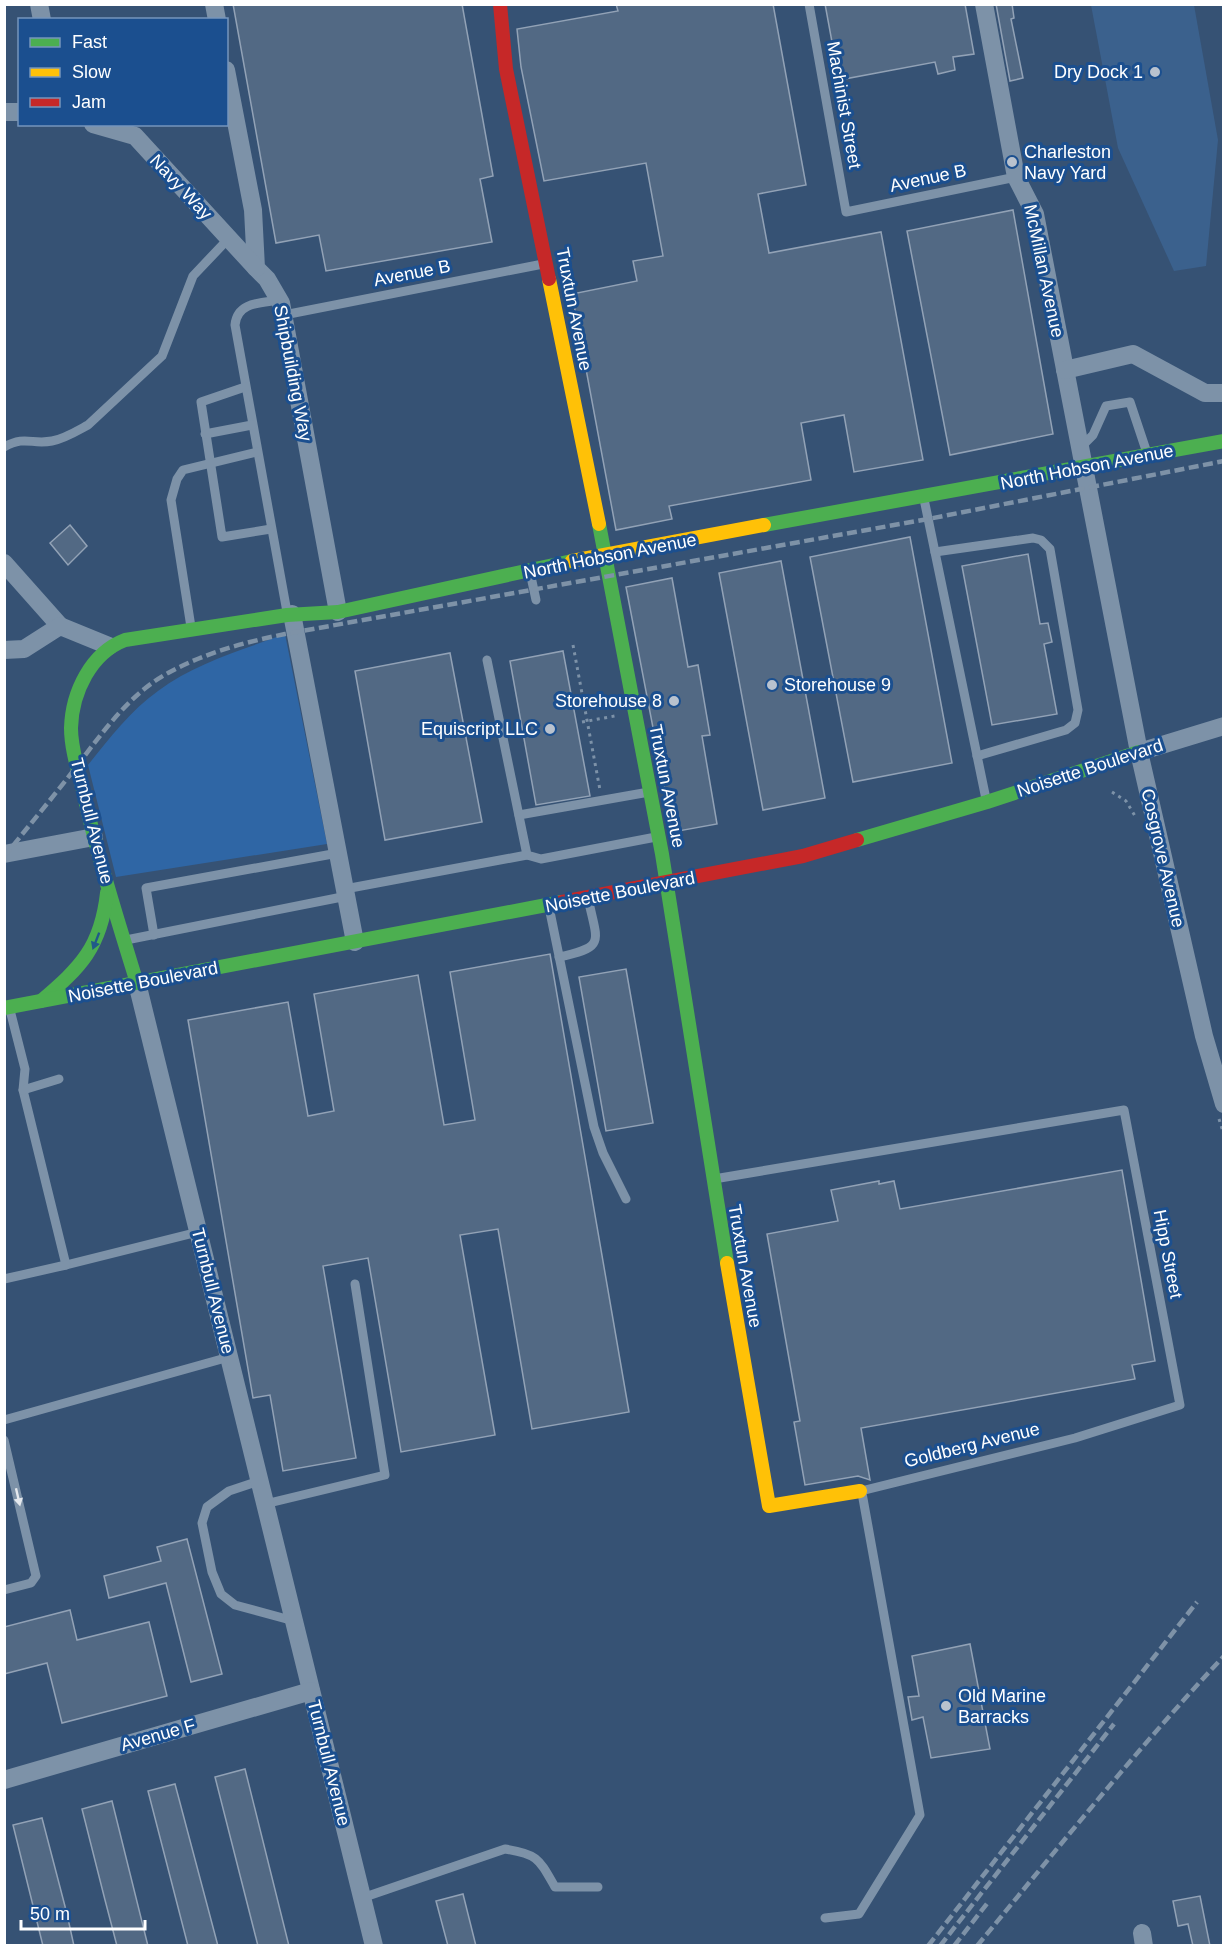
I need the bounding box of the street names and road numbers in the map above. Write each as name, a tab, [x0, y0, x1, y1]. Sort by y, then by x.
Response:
street label: Machinist Street	[823, 40, 865, 170]
street label: Navy Way	[146, 150, 216, 224]
street label: Avenue B	[888, 160, 968, 196]
street label: McMillan Avenue	[1020, 203, 1068, 339]
street label: Truxtun Avenue	[552, 246, 596, 372]
street label: Avenue B	[372, 256, 452, 290]
street label: Shipbuilding Way	[270, 303, 316, 443]
street label: North Hobson Avenue	[999, 440, 1175, 494]
street label: North Hobson Avenue	[522, 529, 698, 583]
street label: Truxtun Avenue	[645, 723, 689, 849]
street label: Noisette Boulevard	[1015, 735, 1165, 801]
street label: Turnbull Avenue	[67, 756, 117, 886]
street label: Cosgrove Avenue	[1137, 787, 1189, 929]
street label: Noisette Boulevard	[543, 868, 697, 916]
street label: Noisette Boulevard	[66, 958, 220, 1006]
street label: Truxtun Avenue	[724, 1203, 766, 1329]
street label: Hipp Street	[1150, 1208, 1186, 1300]
street label: Turnbull Avenue	[188, 1226, 238, 1356]
street label: Goldberg Avenue	[902, 1419, 1042, 1471]
street label: Turnbull Avenue	[304, 1698, 354, 1828]
street label: Avenue F	[118, 1715, 198, 1755]

